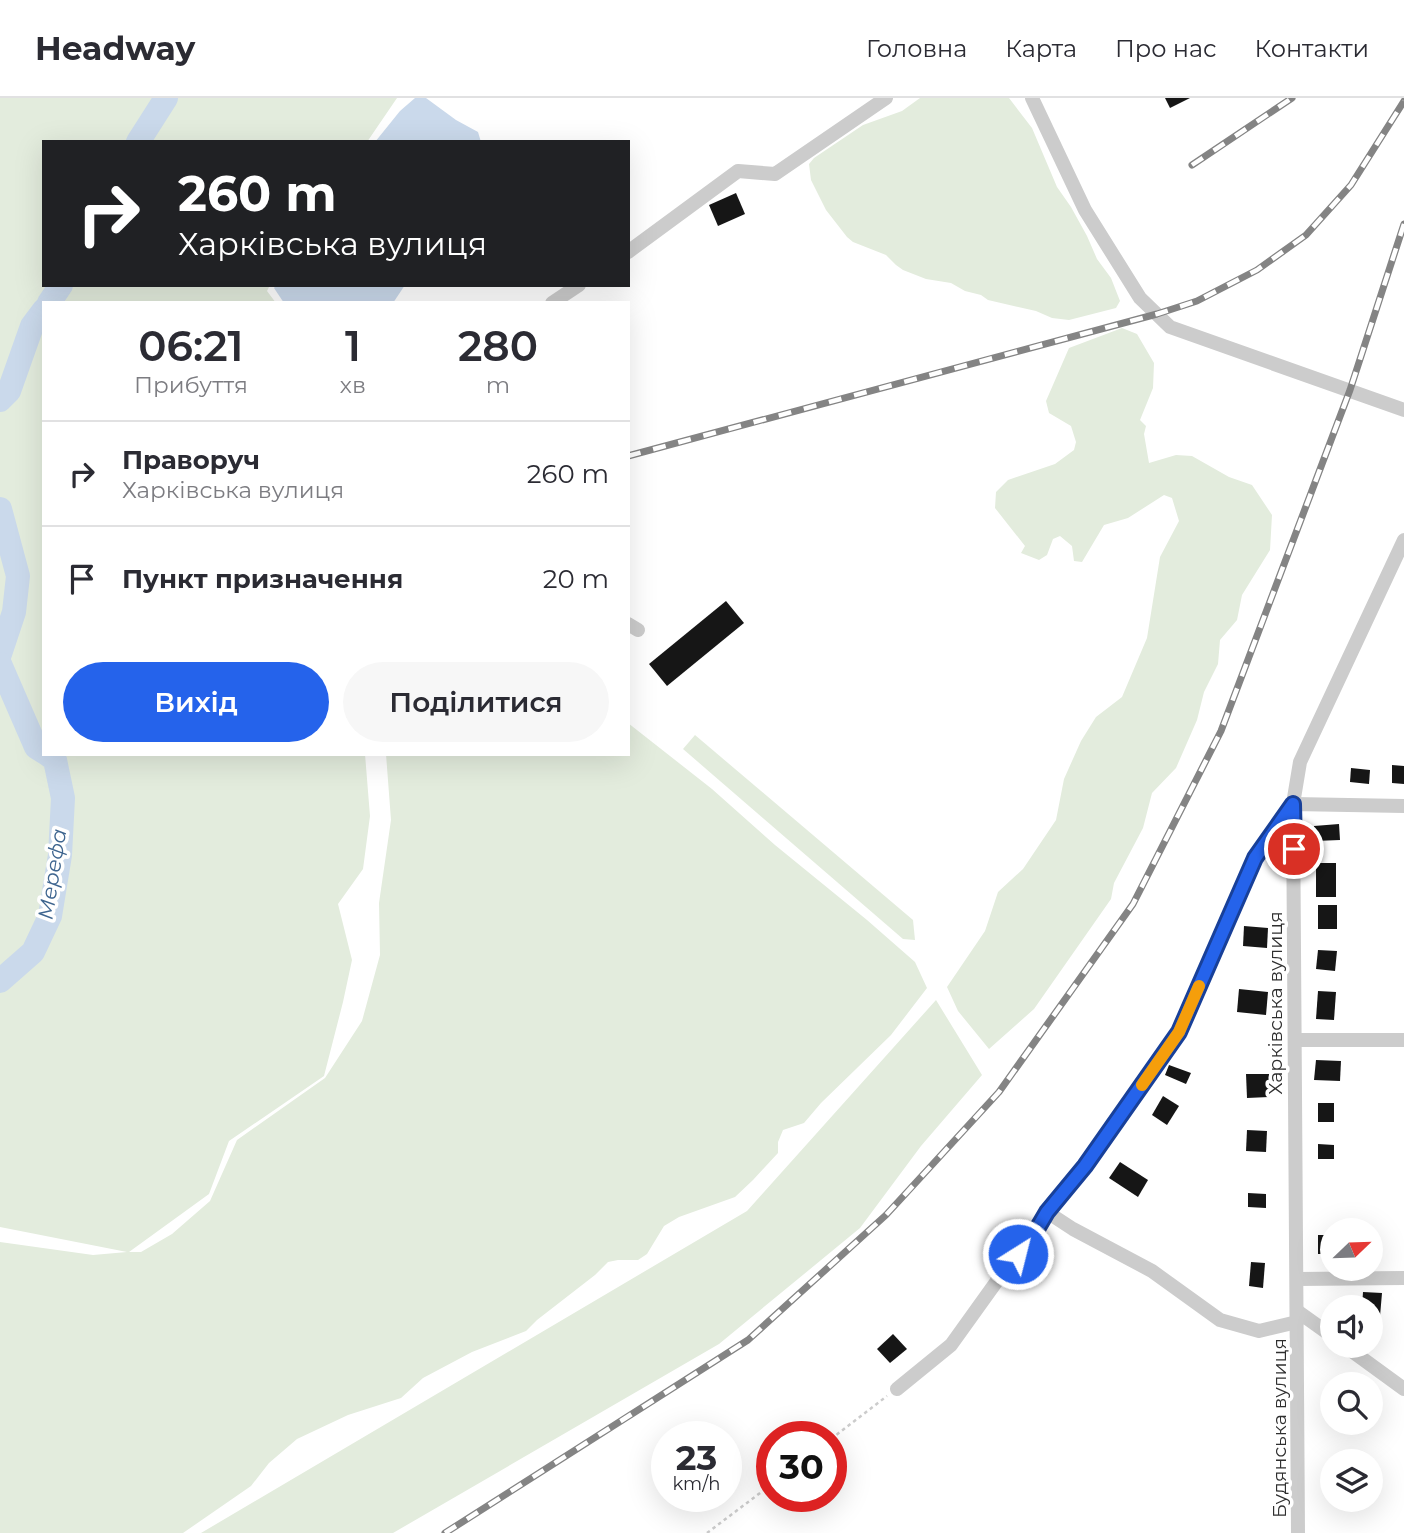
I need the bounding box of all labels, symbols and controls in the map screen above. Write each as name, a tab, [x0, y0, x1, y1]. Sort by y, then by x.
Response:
text: Headway	[35, 28, 195, 68]
text: Головна	[866, 34, 967, 63]
text: Карта	[1005, 34, 1077, 63]
text: Про нас	[1115, 34, 1217, 63]
text: Контакти	[1255, 34, 1369, 63]
text: 260 m	[178, 164, 337, 223]
icon: right	[63, 168, 154, 259]
text: Харківська вулиця	[178, 224, 487, 263]
text: 06:21	[138, 320, 244, 372]
text: 1	[345, 320, 361, 372]
text: 280	[458, 320, 538, 372]
text: Прибуття	[134, 371, 248, 399]
text: хв	[340, 371, 366, 399]
text: m	[486, 371, 510, 399]
text: Праворуч	[122, 444, 260, 476]
icon: right	[63, 455, 101, 493]
text: 260 m	[527, 458, 609, 490]
text: Харківська вулиця	[122, 476, 344, 504]
icon: arrive	[63, 560, 101, 598]
text: Пункт призначення	[122, 563, 403, 595]
text: 20 m	[543, 563, 609, 595]
button: Вихід	[63, 662, 329, 742]
button: Поділитися	[343, 662, 609, 742]
pin	[1264, 819, 1324, 879]
water label: Мерефа	[32, 827, 72, 921]
icon: arrive	[1275, 830, 1313, 868]
street label: Харківська вулиця	[1264, 911, 1287, 1095]
position arrow	[981, 1217, 1055, 1291]
north arrow	[1320, 1218, 1382, 1281]
map controls	[1320, 1218, 1383, 1512]
button: sound	[1320, 1295, 1383, 1358]
street label: Будянська вулиця	[1268, 1338, 1291, 1518]
button: search	[1320, 1372, 1383, 1435]
speed limit sign: 30	[756, 1421, 847, 1512]
text: 23	[676, 1436, 717, 1479]
button: layers	[1320, 1449, 1383, 1512]
text: km/h	[672, 1473, 721, 1495]

